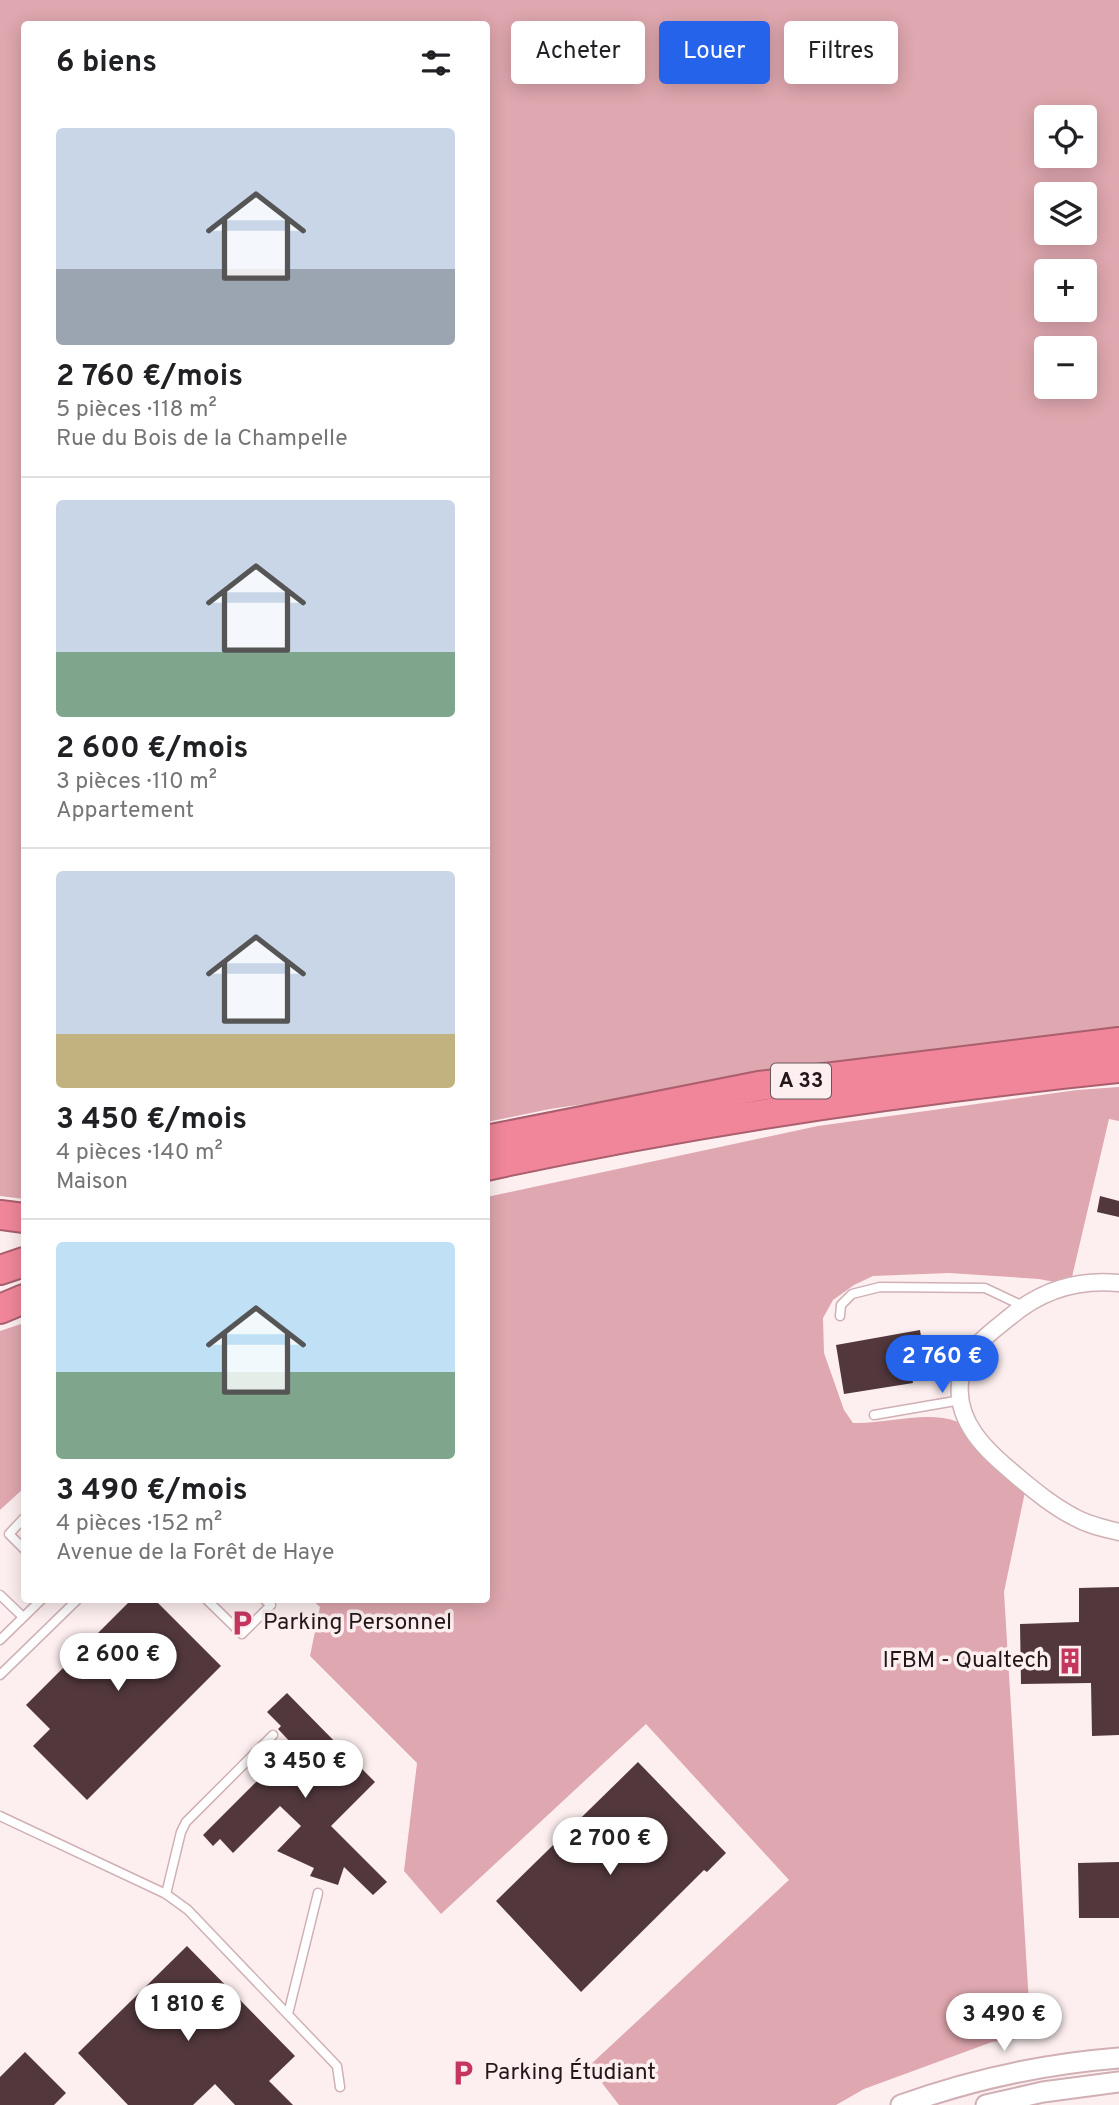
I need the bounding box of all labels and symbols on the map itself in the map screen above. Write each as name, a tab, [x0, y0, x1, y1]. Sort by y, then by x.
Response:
road number: A 33	[771, 1064, 831, 1098]
pin: 2 760 €	[877, 1336, 1007, 1395]
parking icon: Parking Personnel	[227, 1608, 257, 1638]
place label: Parking Personnel	[263, 1609, 452, 1638]
pin: 2 600 €	[53, 1634, 183, 1693]
building icon: IFBM - Qualtech	[1055, 1646, 1085, 1676]
place label: IFBM - Qualtech	[882, 1647, 1049, 1676]
pin: 3 450 €	[240, 1741, 370, 1800]
pin: 2 700 €	[545, 1818, 675, 1877]
pin: 1 810 €	[123, 1983, 253, 2043]
pin: 3 490 €	[939, 1994, 1069, 2053]
parking icon: Parking Étudiant	[448, 2058, 478, 2088]
place label: Parking Étudiant	[484, 2058, 656, 2088]

